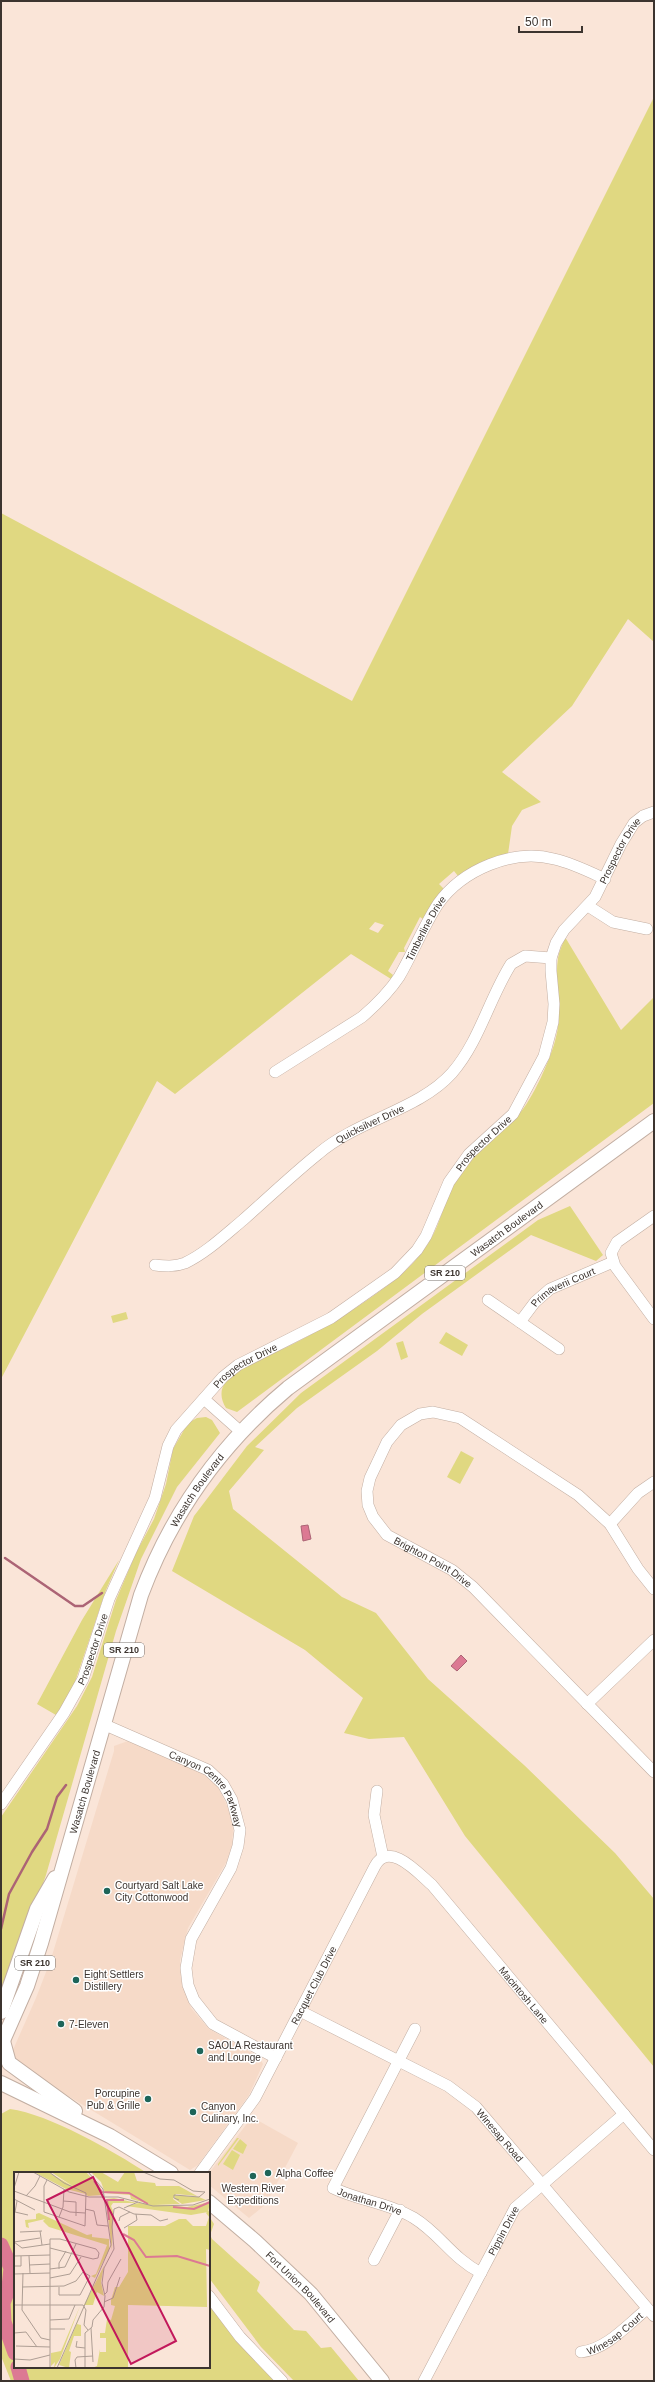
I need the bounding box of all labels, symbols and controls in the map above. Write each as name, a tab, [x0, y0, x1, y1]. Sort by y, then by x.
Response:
scale bar	[519, 8, 582, 34]
text: 50 m	[525, 15, 552, 29]
street label: Prospector Drive	[597, 815, 643, 886]
street label: Timberline Drive	[404, 894, 448, 963]
street label: Quicksilver Drive	[334, 1102, 407, 1146]
street label: Prospector Drive	[454, 1113, 514, 1173]
street label: Wasatch Boulevard	[469, 1199, 545, 1259]
street label: Primaverii Court	[529, 1265, 597, 1309]
road number: SR 210	[425, 1266, 465, 1280]
street label: Prospector Drive	[211, 1341, 279, 1390]
street label: Wasatch Boulevard	[168, 1452, 226, 1529]
street label: Brighton Point Drive	[392, 1535, 474, 1590]
street label: Prospector Drive	[76, 1612, 110, 1687]
road number: SR 210	[104, 1643, 144, 1657]
street label: Wasatch Boulevard	[68, 1749, 102, 1835]
street label: Canyon Centre Parkway	[167, 1749, 244, 1828]
place label: Courtyard Salt Lake City Cottonwood	[115, 1880, 204, 1903]
marker: Courtyard Salt Lake City Cottonwood	[102, 1886, 112, 1896]
street label: Racquet Club Drive	[289, 1944, 339, 2027]
road number: SR 210	[15, 1956, 55, 1970]
street label: Macintosh Lane	[497, 1964, 551, 2026]
place label: Eight Settlers Distillery	[84, 1969, 143, 1992]
marker: Eight Settlers Distillery	[71, 1975, 81, 1985]
marker: 7-Eleven	[56, 2019, 66, 2029]
place label: 7-Eleven	[69, 2019, 108, 2030]
place label: SAOLA Restaurant and Lounge	[208, 2040, 293, 2063]
marker: SAOLA Restaurant and Lounge	[195, 2046, 205, 2056]
place label: Porcupine Pub & Grille	[87, 2088, 140, 2111]
marker: Porcupine Pub & Grille	[143, 2094, 153, 2104]
place label: Canyon Culinary, Inc.	[201, 2101, 259, 2124]
marker: Canyon Culinary, Inc.	[188, 2107, 198, 2117]
street label: Winesap Road	[474, 2107, 525, 2164]
marker: Alpha Coffee	[263, 2168, 273, 2178]
place label: Alpha Coffee	[276, 2168, 334, 2179]
marker: Western River Expeditions	[248, 2171, 258, 2181]
inset map	[14, 2172, 210, 2368]
place label: Western River Expeditions	[221, 2183, 285, 2206]
street label: Jonathan Drive	[336, 2186, 404, 2217]
street label: Pippin Drive	[486, 2204, 521, 2257]
street label: Fort Union Boulevard	[264, 2249, 337, 2325]
street label: Winesap Court	[585, 2310, 645, 2357]

